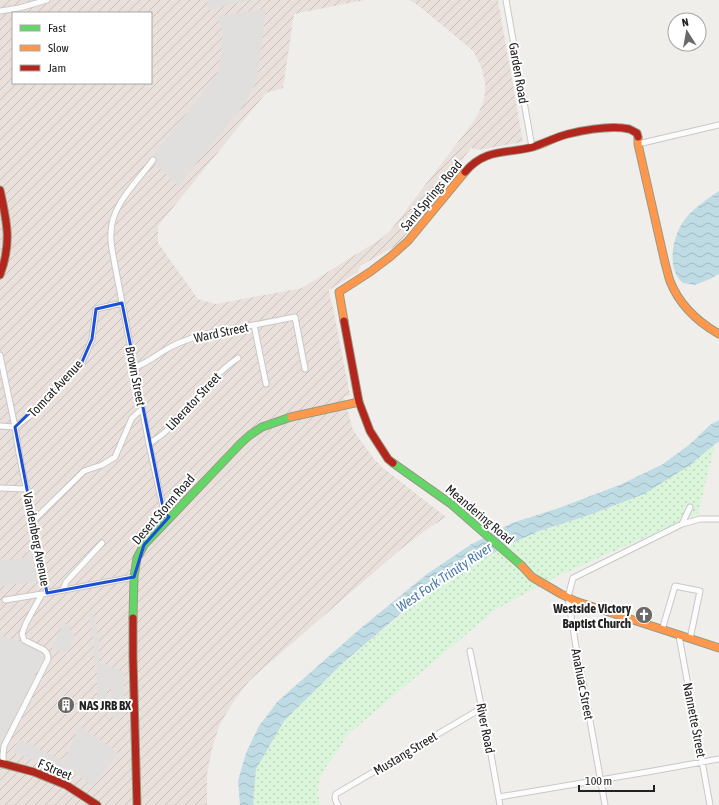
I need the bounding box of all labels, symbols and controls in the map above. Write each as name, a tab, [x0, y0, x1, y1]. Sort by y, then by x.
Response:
legend	[12, 12, 152, 84]
north arrow	[667, 12, 707, 52]
text: N	[681, 16, 689, 29]
text: Fast	[48, 21, 66, 35]
text: Slow	[48, 41, 69, 55]
street label: Garden Road	[506, 41, 531, 105]
text: Jam	[48, 61, 66, 75]
street label: Sand Springs Road	[398, 157, 465, 234]
street label: Ward Street	[192, 319, 250, 346]
street label: Brown Street	[122, 345, 149, 407]
street label: Tomcat Avenue	[25, 357, 86, 420]
street label: Liberator Street	[163, 369, 224, 433]
street label: Desert Storm Road	[129, 471, 198, 547]
street label: Meandering Road	[443, 482, 517, 547]
street label: Vandenberg Avenue	[20, 491, 53, 588]
water label: West Fork Trinity River	[393, 539, 496, 615]
place label: Westside Victory Baptist Church	[552, 601, 632, 631]
church icon: Westside Victory Baptist Church	[634, 605, 654, 625]
street label: Anahuac Street	[568, 647, 597, 721]
street label: Nannette Street	[680, 681, 709, 759]
building icon: NAS JRB BX	[56, 695, 76, 715]
place label: NAS JRB BX	[79, 698, 131, 713]
street label: River Road	[473, 702, 498, 755]
street label: Mustang Street	[371, 728, 440, 778]
street label: F Street	[36, 756, 74, 783]
scale bar	[579, 767, 654, 793]
text: 100 m	[585, 774, 612, 788]

